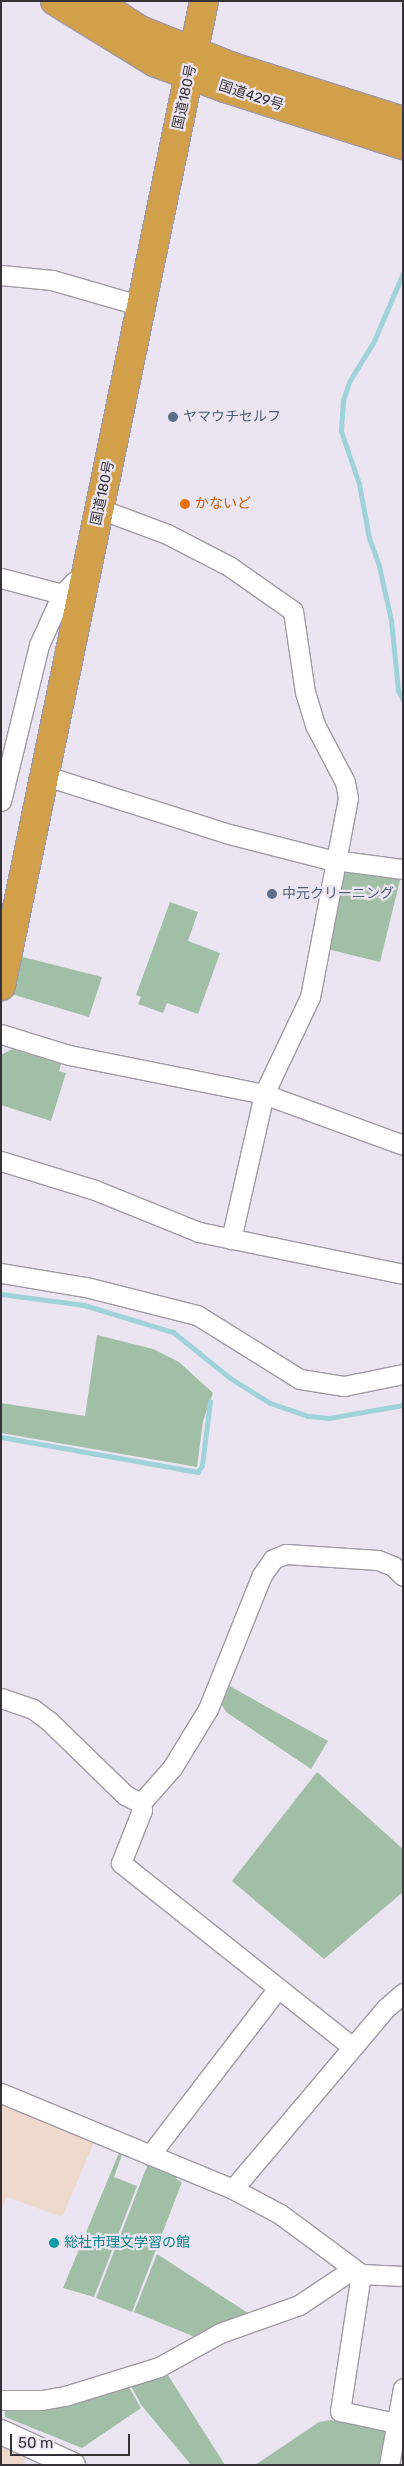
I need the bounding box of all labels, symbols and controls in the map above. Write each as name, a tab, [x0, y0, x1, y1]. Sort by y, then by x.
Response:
street label: 国道180号	[170, 63, 200, 131]
street label: 国道429号	[216, 78, 286, 114]
place label: ヤマウチセルフ	[183, 409, 281, 425]
marker: ヤマウチセルフ	[167, 411, 179, 423]
street label: 国道180号	[88, 459, 118, 527]
place label: かないど	[195, 496, 251, 512]
marker: かないど	[179, 498, 191, 510]
place label: 中元クリーニング	[282, 886, 394, 902]
marker: 中元クリーニング	[266, 888, 278, 900]
place label: 総社市理文学習の館	[64, 2235, 190, 2251]
marker: 総社市理文学習の館	[48, 2237, 60, 2249]
scale bar	[12, 2424, 132, 2456]
text: 50 m	[18, 2434, 53, 2452]

